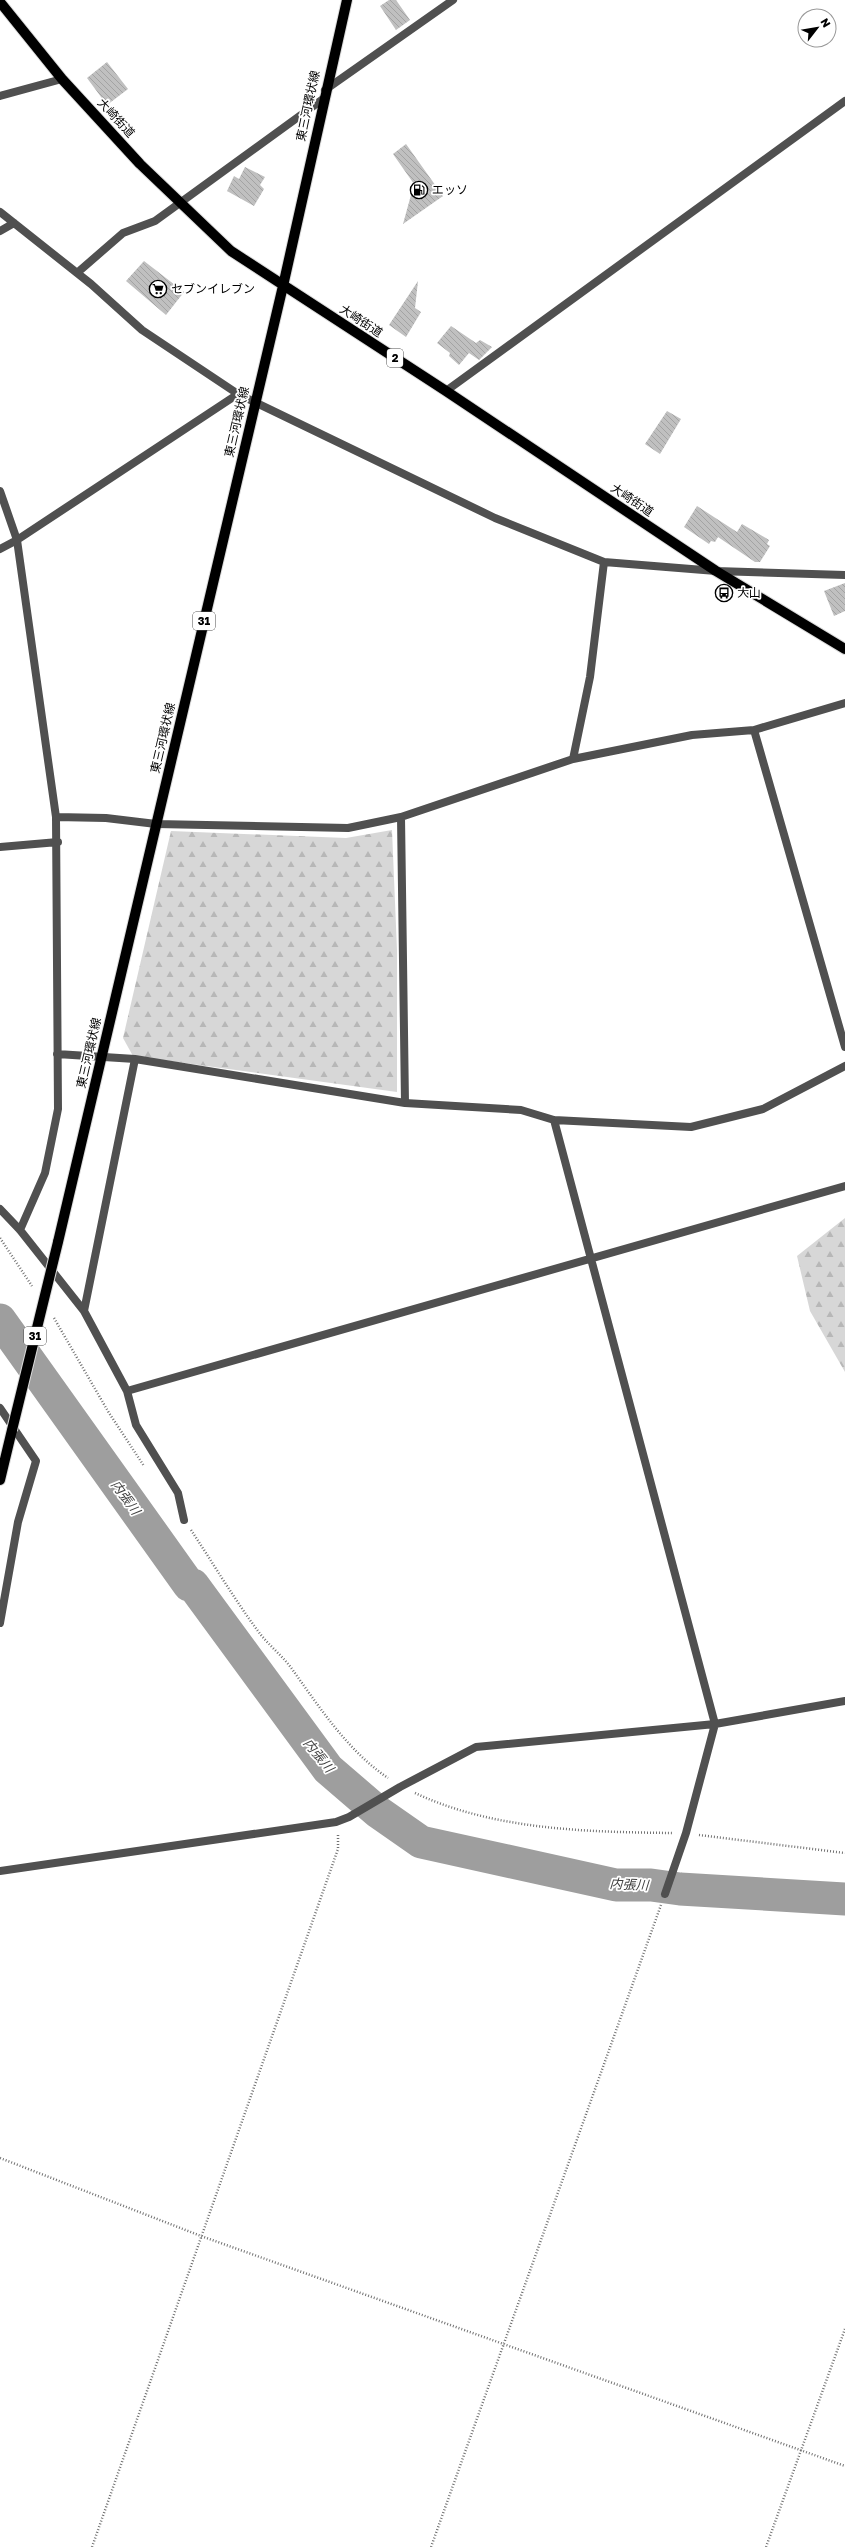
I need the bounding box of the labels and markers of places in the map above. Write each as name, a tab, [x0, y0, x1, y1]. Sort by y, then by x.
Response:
fuel station icon: エッソ	[409, 180, 429, 200]
place label: エッソ	[432, 182, 468, 197]
supermarket icon: セブンイレブン	[148, 279, 168, 299]
place label: セブンイレブン	[171, 281, 255, 296]
bus stop icon: 大山	[714, 583, 734, 603]
place label: 大山	[737, 585, 761, 600]

